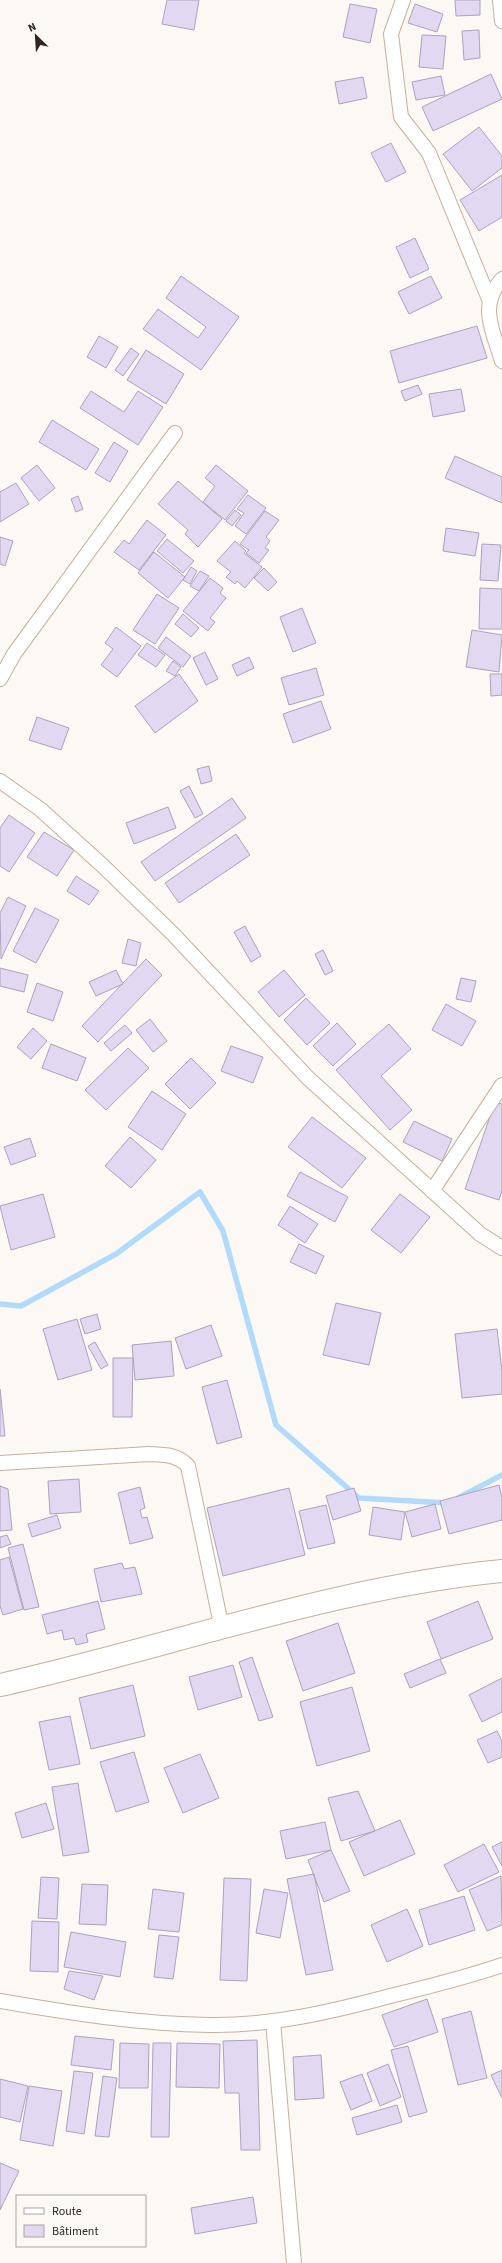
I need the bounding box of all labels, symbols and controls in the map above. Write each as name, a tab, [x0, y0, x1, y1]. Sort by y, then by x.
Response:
north arrow	[16, 16, 56, 56]
text: N	[25, 19, 38, 36]
legend	[16, 2195, 146, 2247]
text: Route	[52, 2203, 82, 2220]
text: Bâtiment	[52, 2223, 98, 2240]

